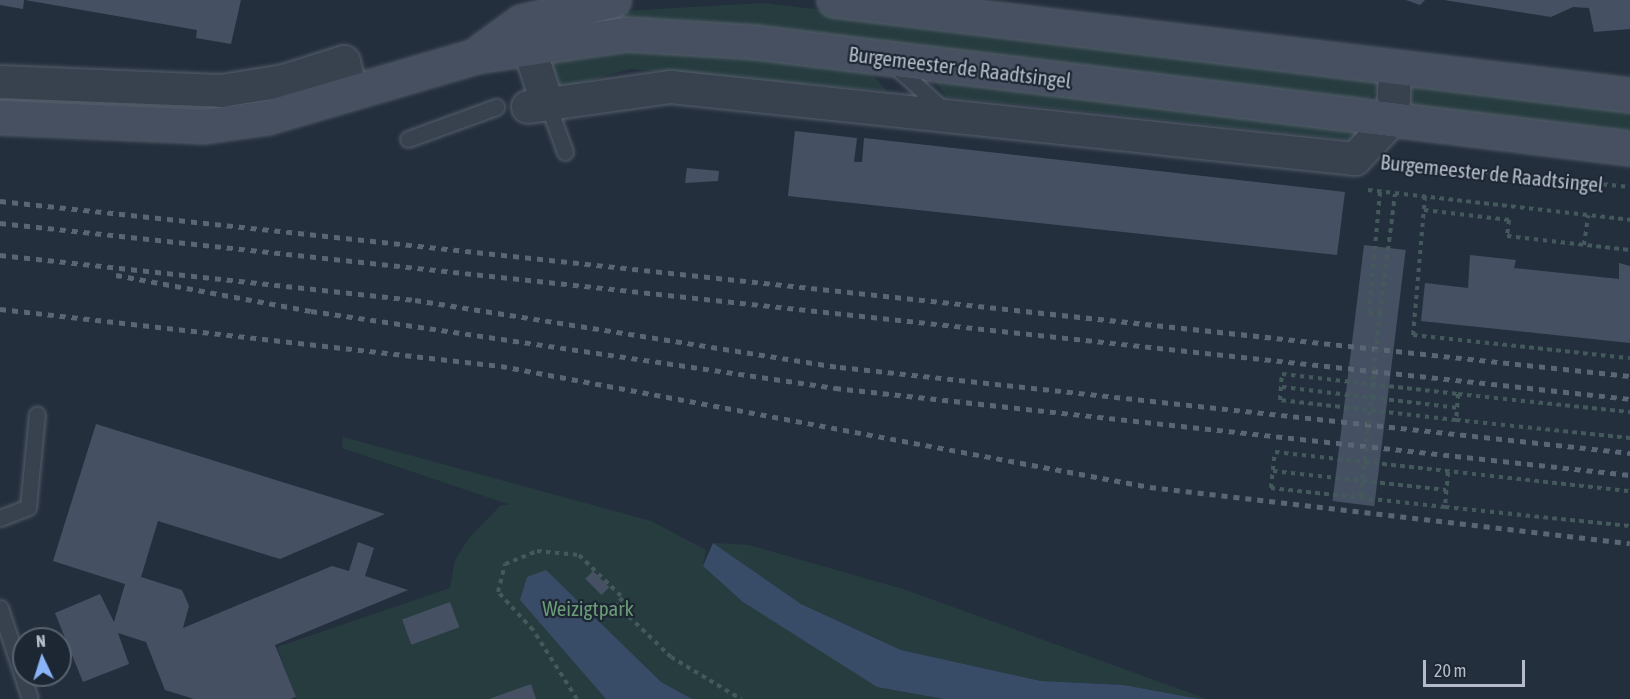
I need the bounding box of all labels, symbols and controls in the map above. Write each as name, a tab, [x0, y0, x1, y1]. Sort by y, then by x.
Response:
street label: Burgemeester de Raadtsingel	[847, 41, 1073, 93]
street label: Burgemeester de Raadtsingel	[1379, 149, 1605, 197]
park label: Weizigtpark	[542, 595, 634, 621]
north arrow	[12, 627, 72, 687]
text: N	[36, 632, 46, 650]
scale bar	[1426, 648, 1528, 686]
text: 20 m	[1434, 660, 1466, 681]

